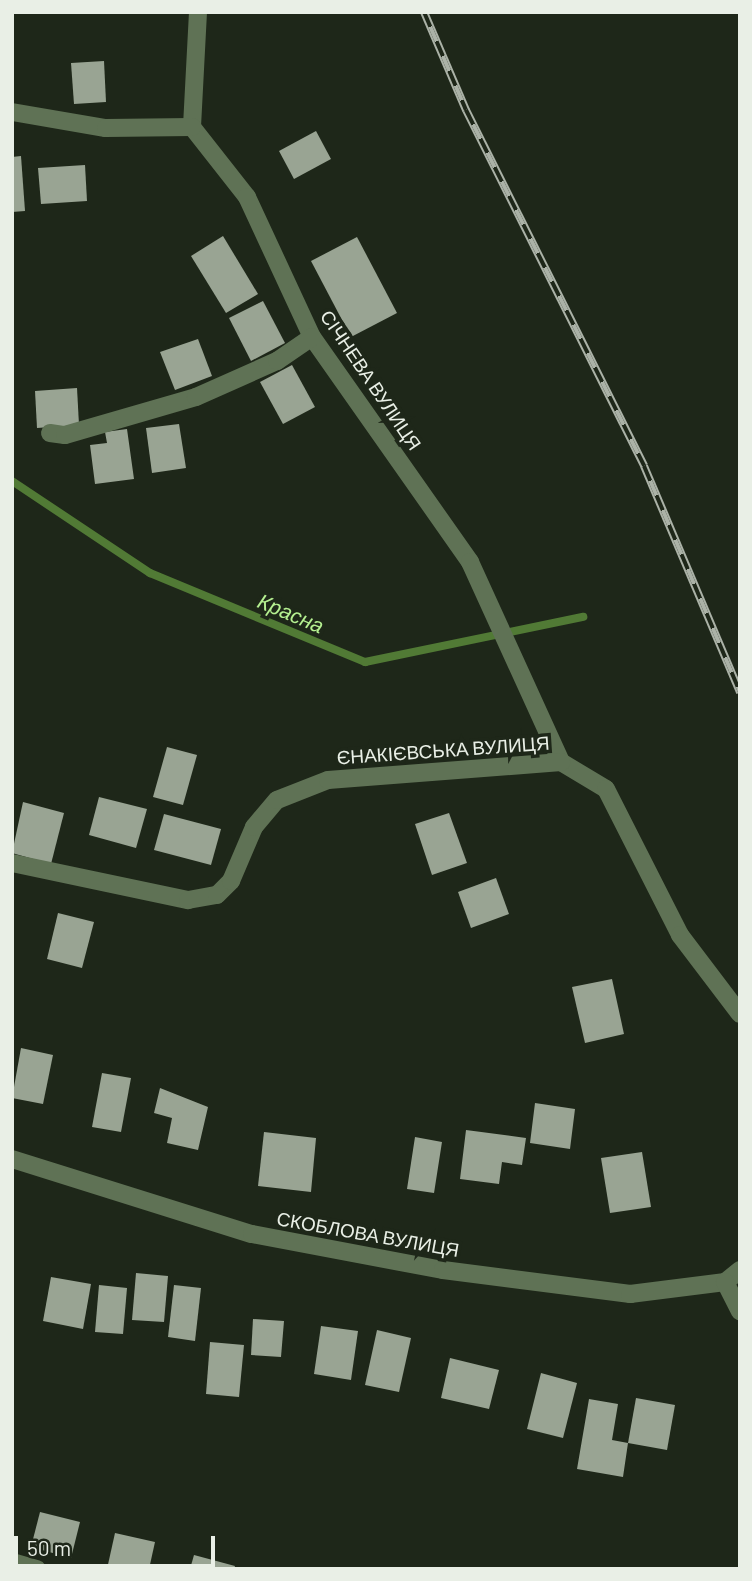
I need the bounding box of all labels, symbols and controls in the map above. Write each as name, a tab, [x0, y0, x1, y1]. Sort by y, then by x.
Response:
street label: СІЧНЕВА ВУЛИЦЯ	[316, 306, 426, 454]
water label: Красна	[254, 588, 328, 638]
street label: ЄНАКІЄВСЬКА ВУЛИЦЯ	[336, 731, 550, 769]
street label: СКОБЛОВА ВУЛИЦЯ	[275, 1207, 461, 1261]
scale bar	[18, 1522, 219, 1566]
text: 50 m	[27, 1535, 71, 1560]

